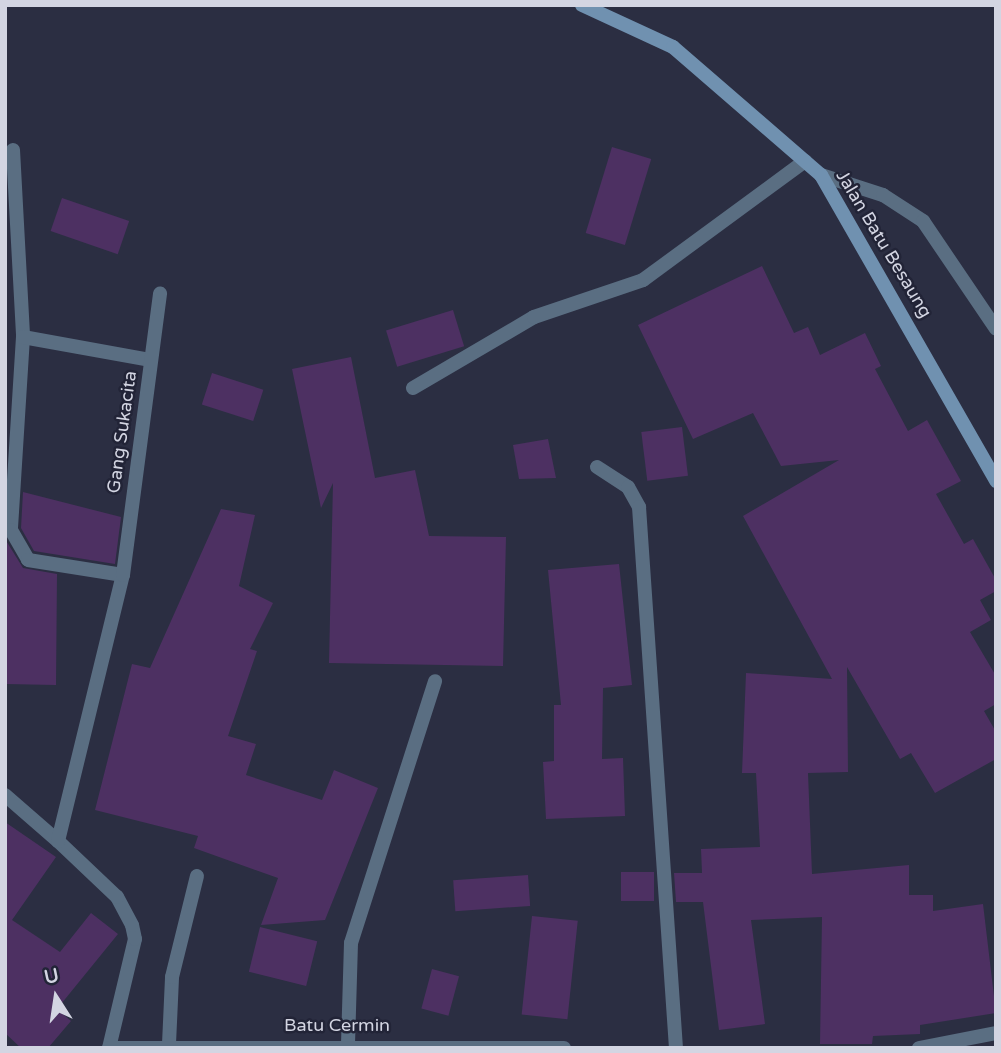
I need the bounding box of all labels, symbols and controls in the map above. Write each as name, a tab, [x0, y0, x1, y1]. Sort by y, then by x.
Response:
street label: Jalan Batu Besaung	[831, 166, 937, 322]
street label: Gang Sukacita	[103, 369, 141, 495]
north arrow	[21, 962, 91, 1032]
text: U	[42, 964, 61, 989]
street label: Batu Cermin	[284, 1014, 390, 1036]

